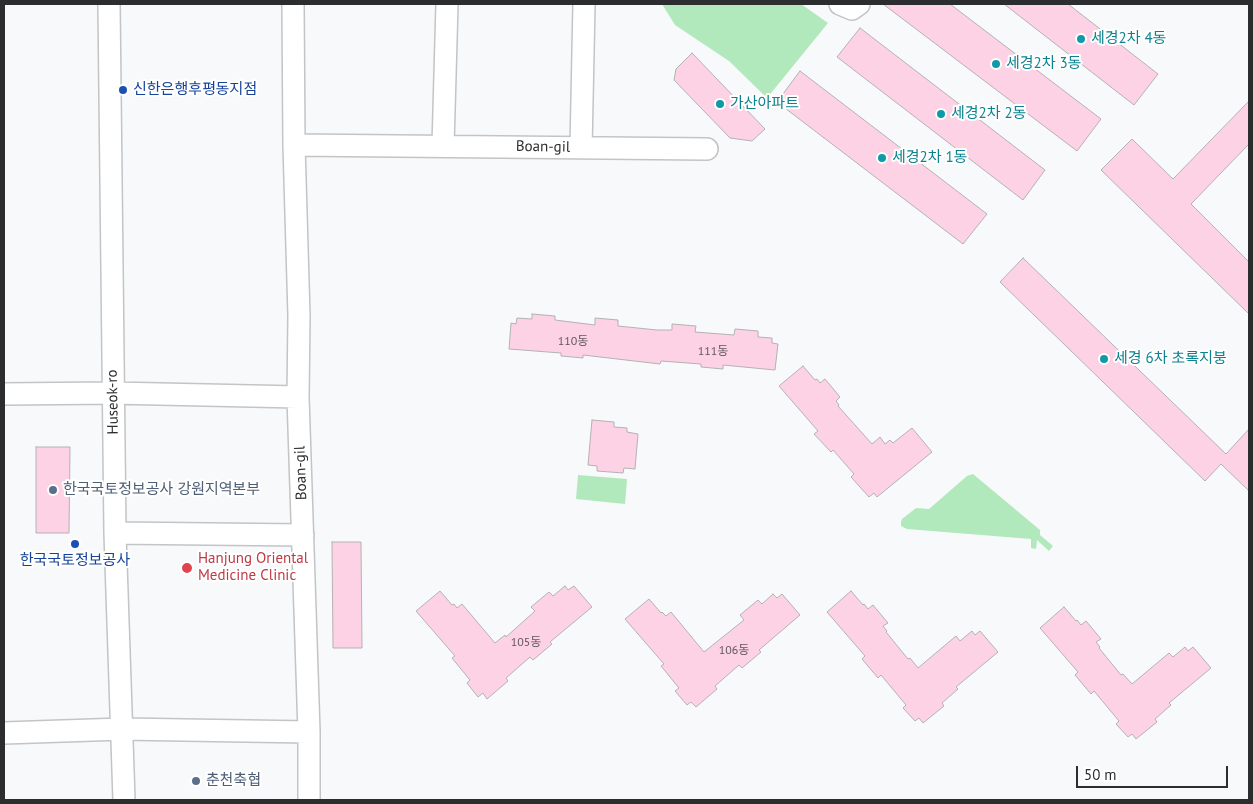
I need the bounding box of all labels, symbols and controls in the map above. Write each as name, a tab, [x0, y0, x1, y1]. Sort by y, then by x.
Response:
place label: 세경2차 4동	[1091, 30, 1167, 48]
marker: 세경2차 4동	[1075, 33, 1087, 45]
place label: 세경2차 3동	[1006, 55, 1082, 73]
marker: 세경2차 3동	[990, 58, 1002, 70]
place label: 신한은행후평동지점	[133, 81, 257, 99]
marker: 신한은행후평동지점	[117, 84, 129, 96]
place label: 가산아파트	[730, 95, 799, 113]
marker: 가산아파트	[714, 98, 726, 110]
place label: 세경2차 2동	[951, 105, 1027, 123]
marker: 세경2차 2동	[935, 108, 947, 120]
street label: Boan-gil	[516, 138, 570, 156]
place label: 세경2차 1동	[892, 149, 968, 167]
marker: 세경2차 1동	[876, 152, 888, 164]
house number: 110동	[558, 335, 588, 349]
house number: 111동	[698, 345, 728, 359]
place label: 세경 6차 초록지붕	[1114, 350, 1227, 368]
marker: 세경 6차 초록지붕	[1098, 353, 1110, 365]
street label: Huseok-ro	[103, 369, 123, 435]
street label: Boan-gil	[291, 446, 311, 500]
place label: 한국국토정보공사 강원지역본부	[63, 481, 260, 499]
marker: 한국국토정보공사 강원지역본부	[47, 484, 59, 496]
marker: 한국국토정보공사	[69, 538, 81, 550]
place label: Hanjung Oriental Medicine Clinic	[198, 550, 308, 585]
place label: 한국국토정보공사	[20, 552, 130, 570]
marker: Hanjung Oriental Medicine Clinic	[180, 561, 194, 575]
house number: 105동	[511, 636, 541, 650]
house number: 106동	[719, 644, 749, 658]
scale bar	[1078, 756, 1230, 788]
text: 50 m	[1084, 765, 1117, 784]
place label: 춘천축협	[206, 772, 261, 790]
marker: 춘천축협	[190, 775, 202, 787]

